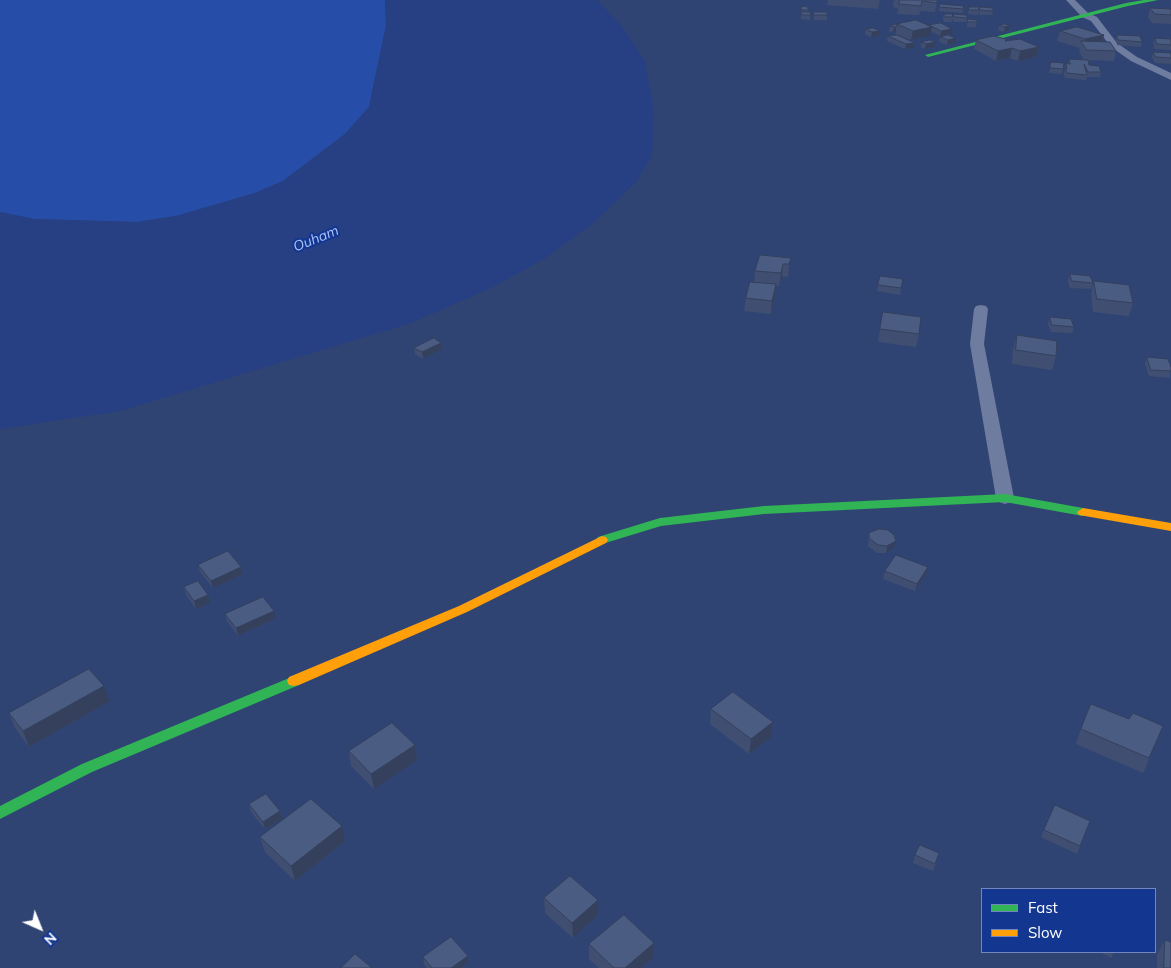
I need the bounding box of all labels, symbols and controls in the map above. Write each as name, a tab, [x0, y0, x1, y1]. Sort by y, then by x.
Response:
water label: Ouham	[291, 222, 341, 256]
legend	[981, 888, 1156, 953]
text: Fast	[1028, 898, 1058, 917]
north arrow	[15, 903, 65, 953]
text: Slow	[1028, 923, 1062, 942]
text: N	[40, 929, 60, 949]

